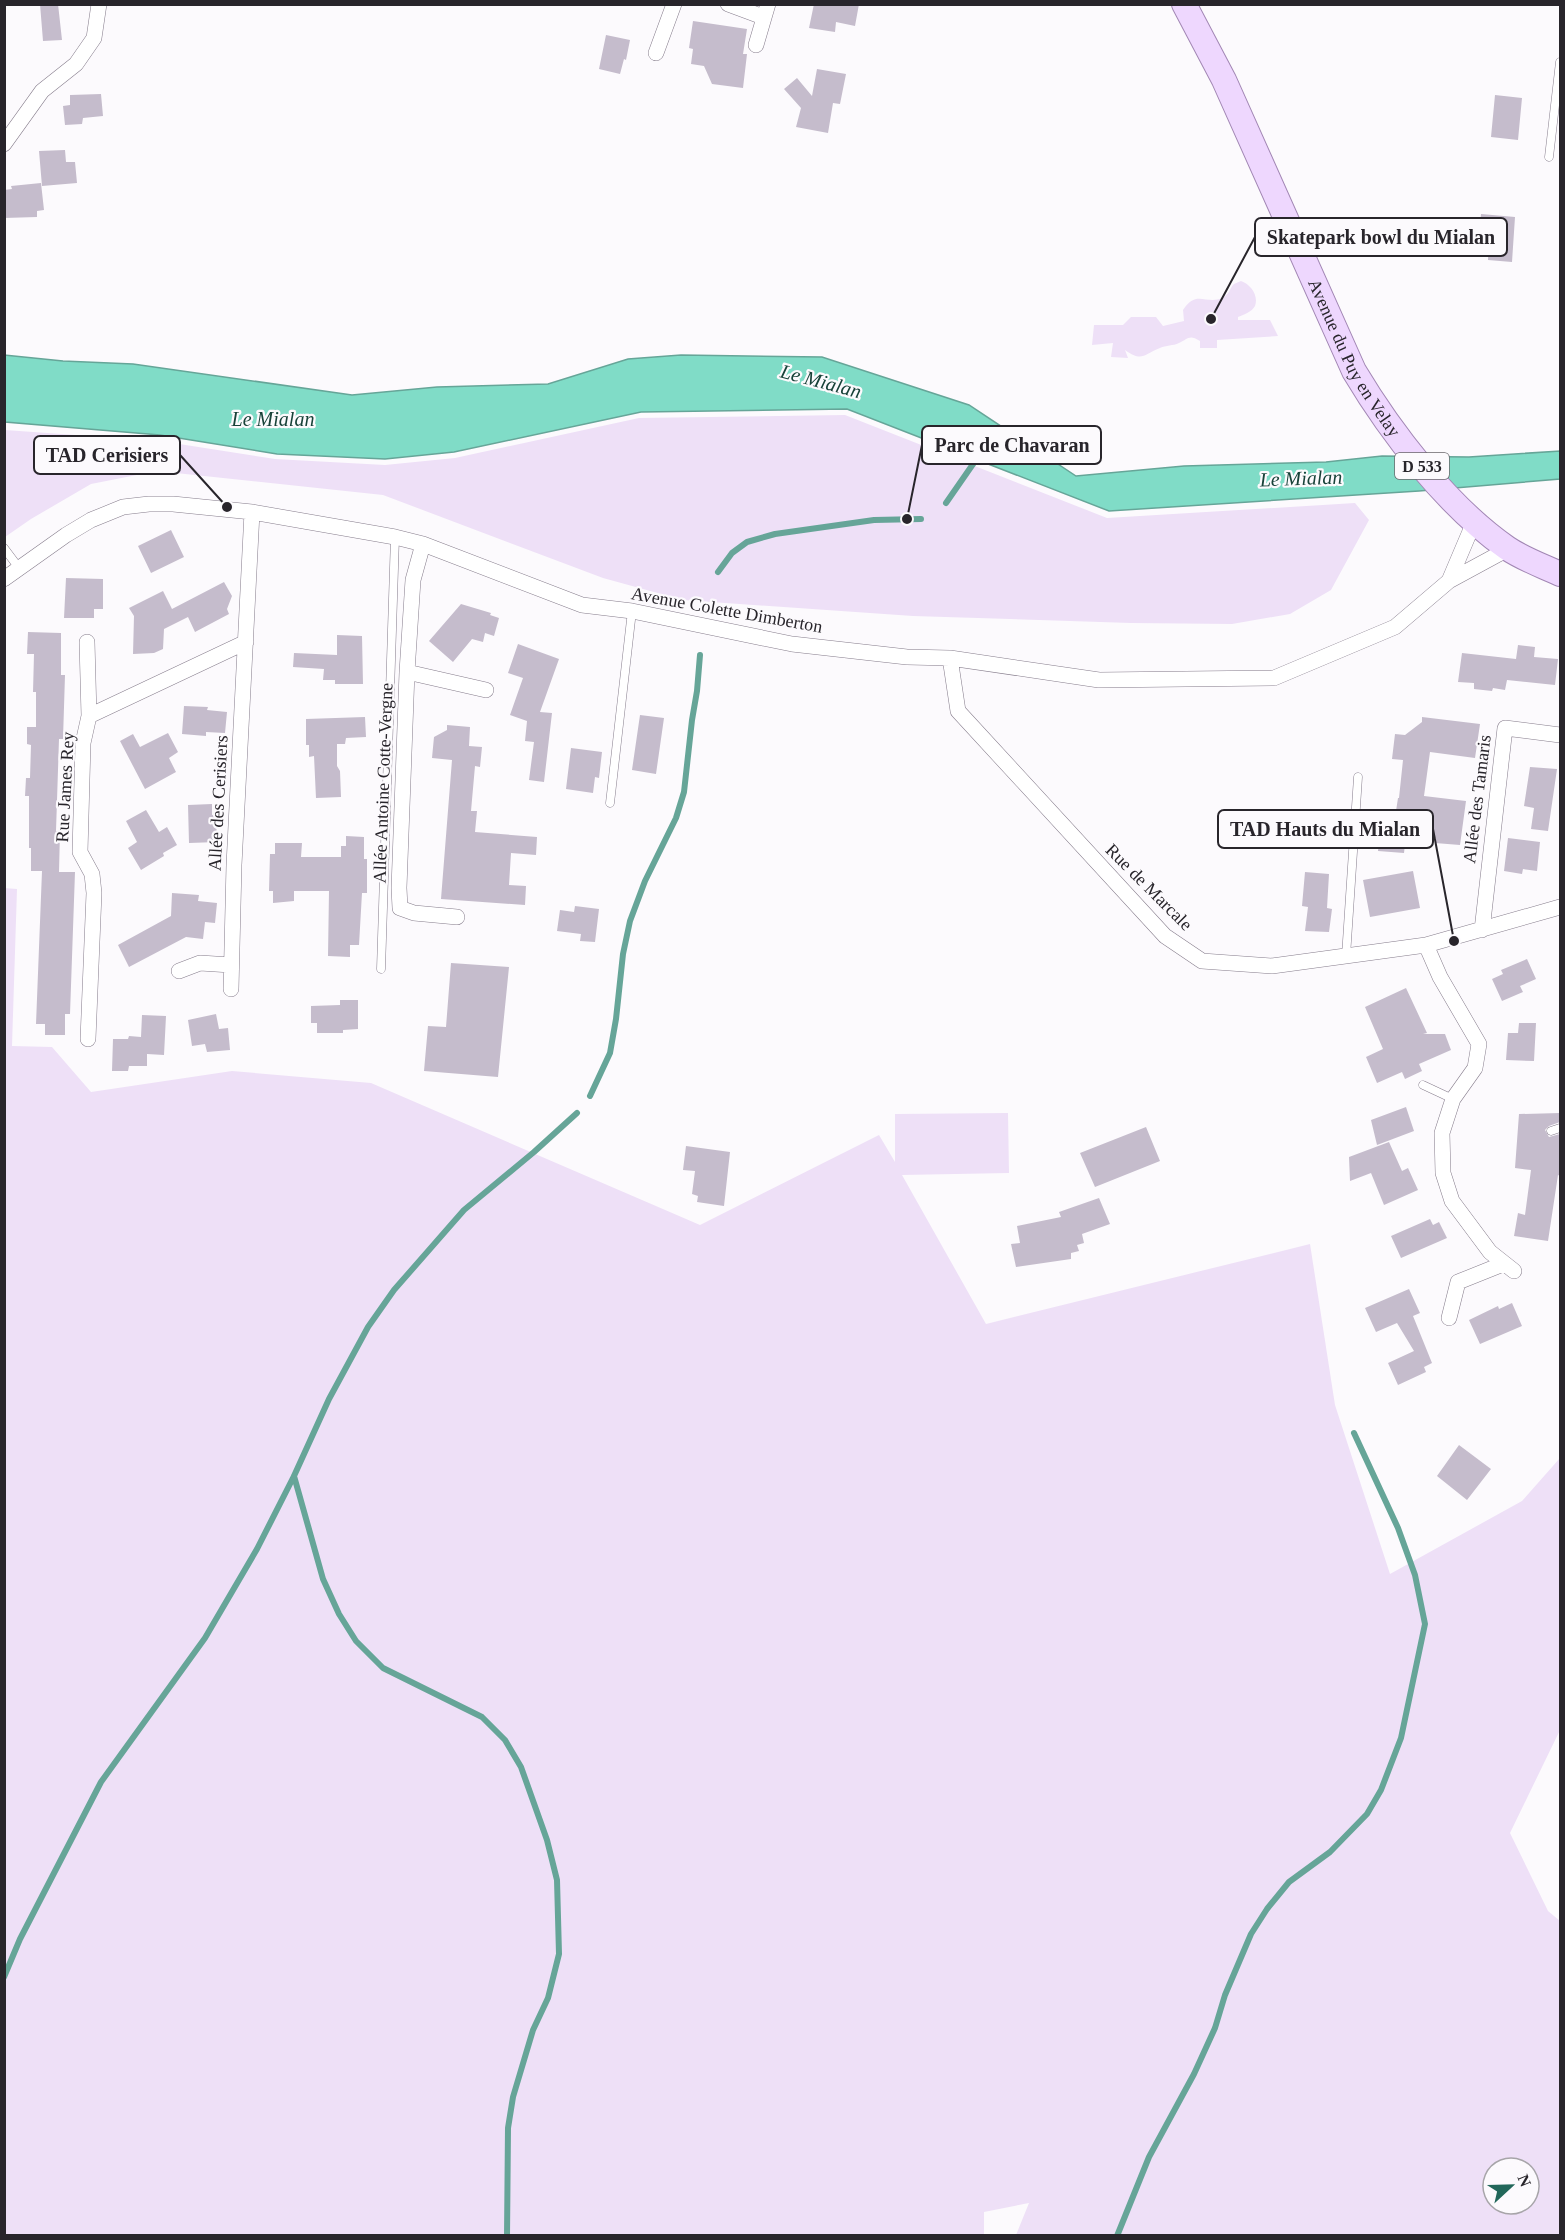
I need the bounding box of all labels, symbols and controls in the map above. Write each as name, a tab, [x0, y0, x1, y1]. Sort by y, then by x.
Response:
callout: Skatepark bowl du Mialan	[1255, 218, 1507, 256]
text: Skatepark bowl du Mialan	[1267, 226, 1495, 249]
street label: Avenue du Puy en Velay	[1304, 276, 1404, 441]
water label: Le Mialan	[777, 359, 864, 402]
water label: Le Mialan	[231, 408, 314, 430]
callout: Parc de Chavaran	[922, 426, 1101, 464]
text: Parc de Chavaran	[934, 434, 1090, 456]
callout: TAD Cerisiers	[34, 436, 180, 474]
text: TAD Cerisiers	[46, 444, 168, 466]
road number: D 533	[1395, 453, 1449, 479]
water label: Le Mialan	[1258, 466, 1343, 490]
street label: Avenue Colette Dimberton	[630, 583, 824, 637]
street label: Allée Antoine Cotte-Vergne	[370, 682, 396, 884]
street label: Rue James Rey	[52, 731, 78, 843]
street label: Allée des Tamaris	[1459, 734, 1495, 864]
street label: Allée des Cerisiers	[204, 735, 232, 871]
callout: TAD Hauts du Mialan	[1218, 810, 1433, 848]
text: TAD Hauts du Mialan	[1230, 818, 1420, 840]
street label: Rue de Marcale	[1102, 840, 1196, 934]
north arrow	[1481, 2156, 1541, 2216]
text: N	[1514, 2172, 1535, 2190]

